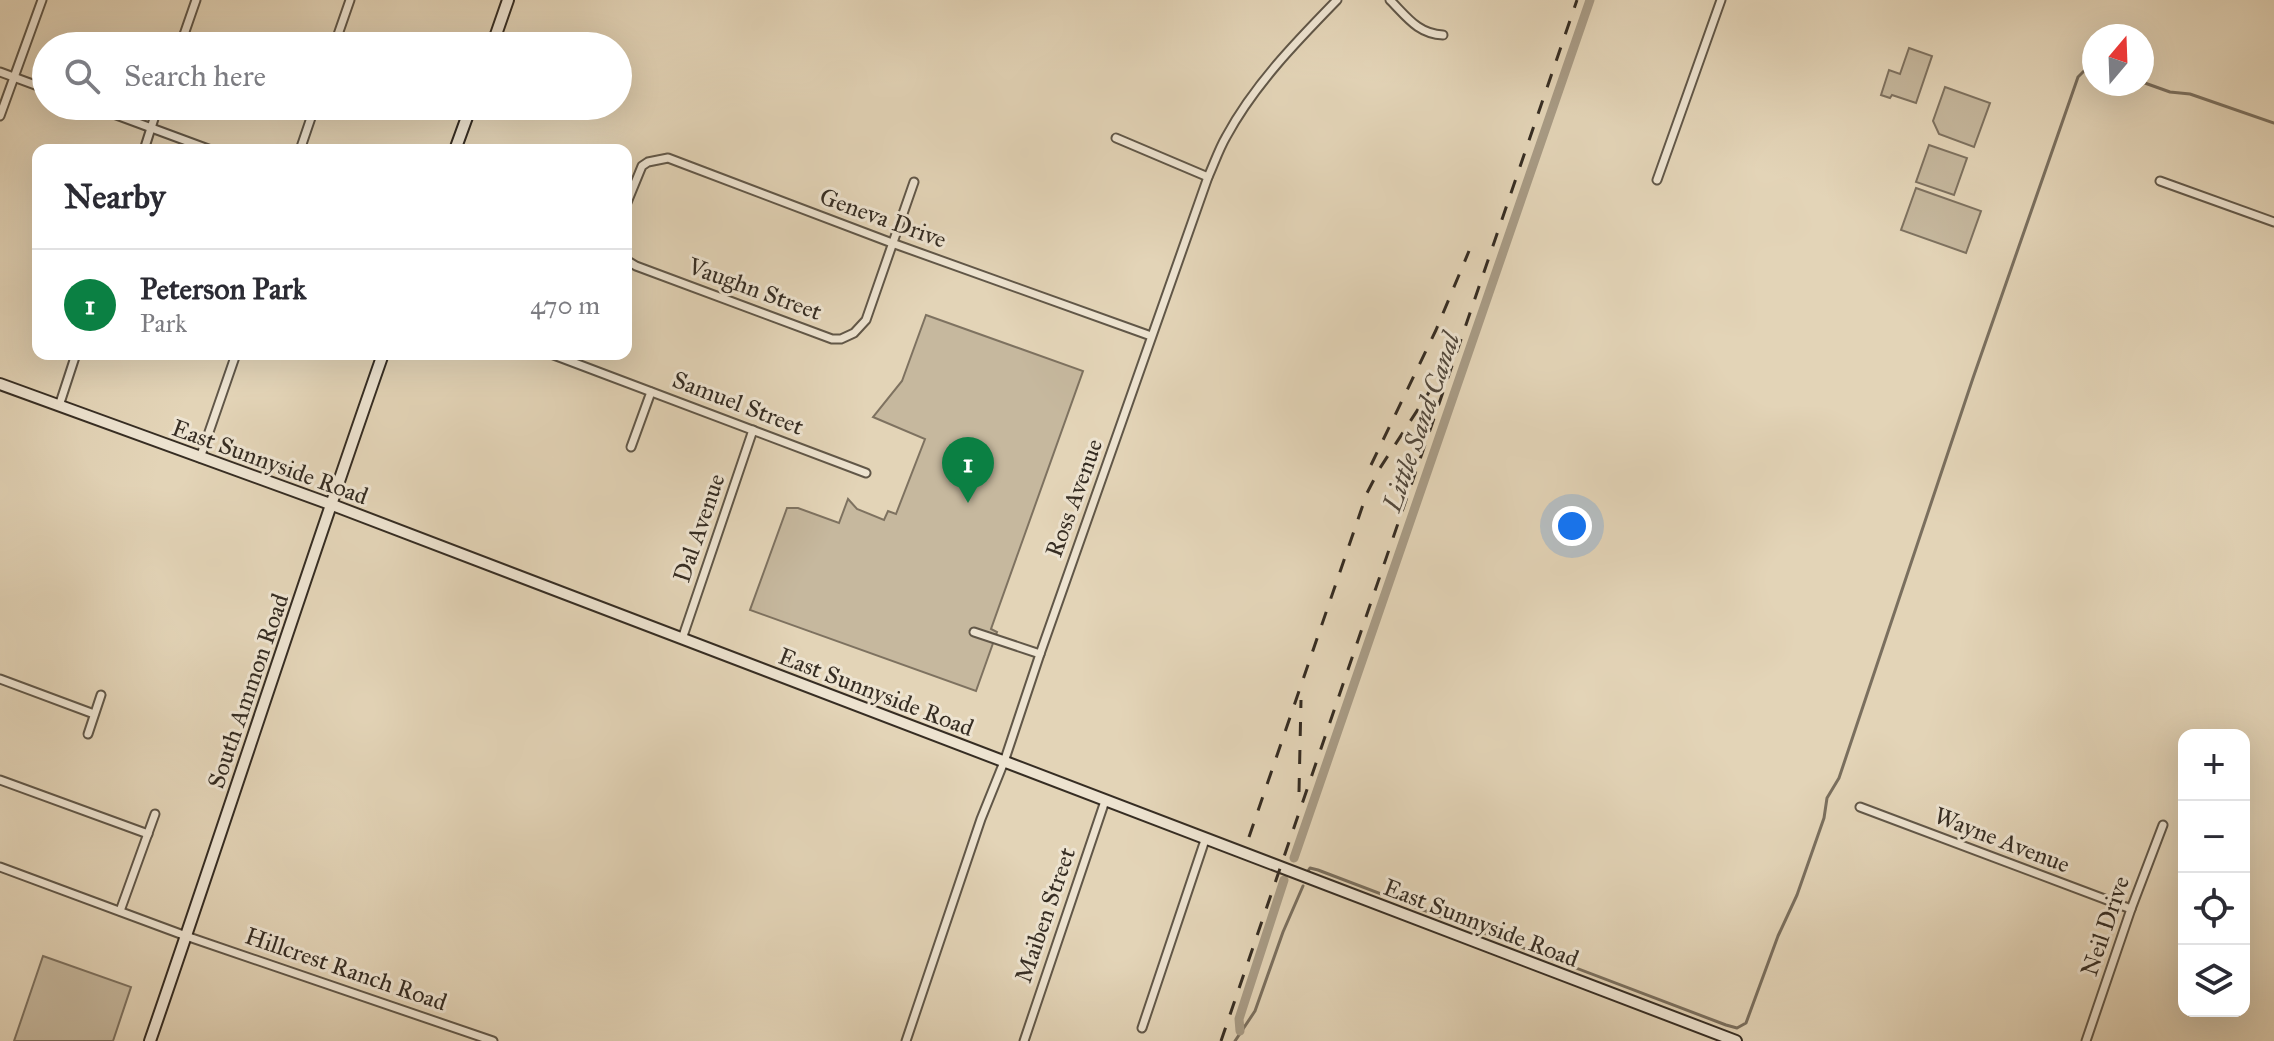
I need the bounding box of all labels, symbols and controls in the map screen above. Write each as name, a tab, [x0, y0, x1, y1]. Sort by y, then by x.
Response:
north arrow	[2082, 24, 2154, 96]
search box	[32, 32, 632, 120]
icon: search	[60, 54, 104, 98]
text: Search here	[124, 58, 266, 94]
text: Nearby	[64, 176, 166, 217]
street label: Geneva Drive	[816, 181, 950, 255]
street label: Vaughn Street	[683, 251, 826, 327]
text: Peterson Park	[140, 271, 307, 307]
text: 1	[85, 289, 95, 321]
text: 470 m	[530, 289, 600, 321]
text: Park	[140, 307, 187, 339]
water label: Little Sand Canal	[1375, 327, 1467, 516]
street label: Samuel Street	[668, 364, 808, 442]
street label: East Sunnyside Road	[168, 413, 372, 511]
street label: Ross Avenue	[1039, 435, 1109, 561]
pin: 1	[942, 437, 994, 503]
street label: Dal Avenue	[666, 470, 732, 586]
your location	[1552, 506, 1592, 546]
street label: South Ammon Road	[201, 590, 295, 792]
street label: East Sunnyside Road	[774, 641, 978, 743]
map controls	[2178, 729, 2250, 1017]
button: +	[2178, 729, 2250, 801]
street label: Wayne Avenue	[1930, 800, 2074, 880]
button: −	[2178, 801, 2250, 873]
street label: Maiben Street	[1008, 843, 1082, 986]
street label: East Sunnyside Road	[1379, 872, 1583, 974]
street label: Neil Drive	[2074, 872, 2136, 980]
button: locate	[2178, 873, 2250, 945]
street label: Hillcrest Ranch Road	[241, 920, 451, 1018]
button: layers	[2178, 945, 2250, 1017]

